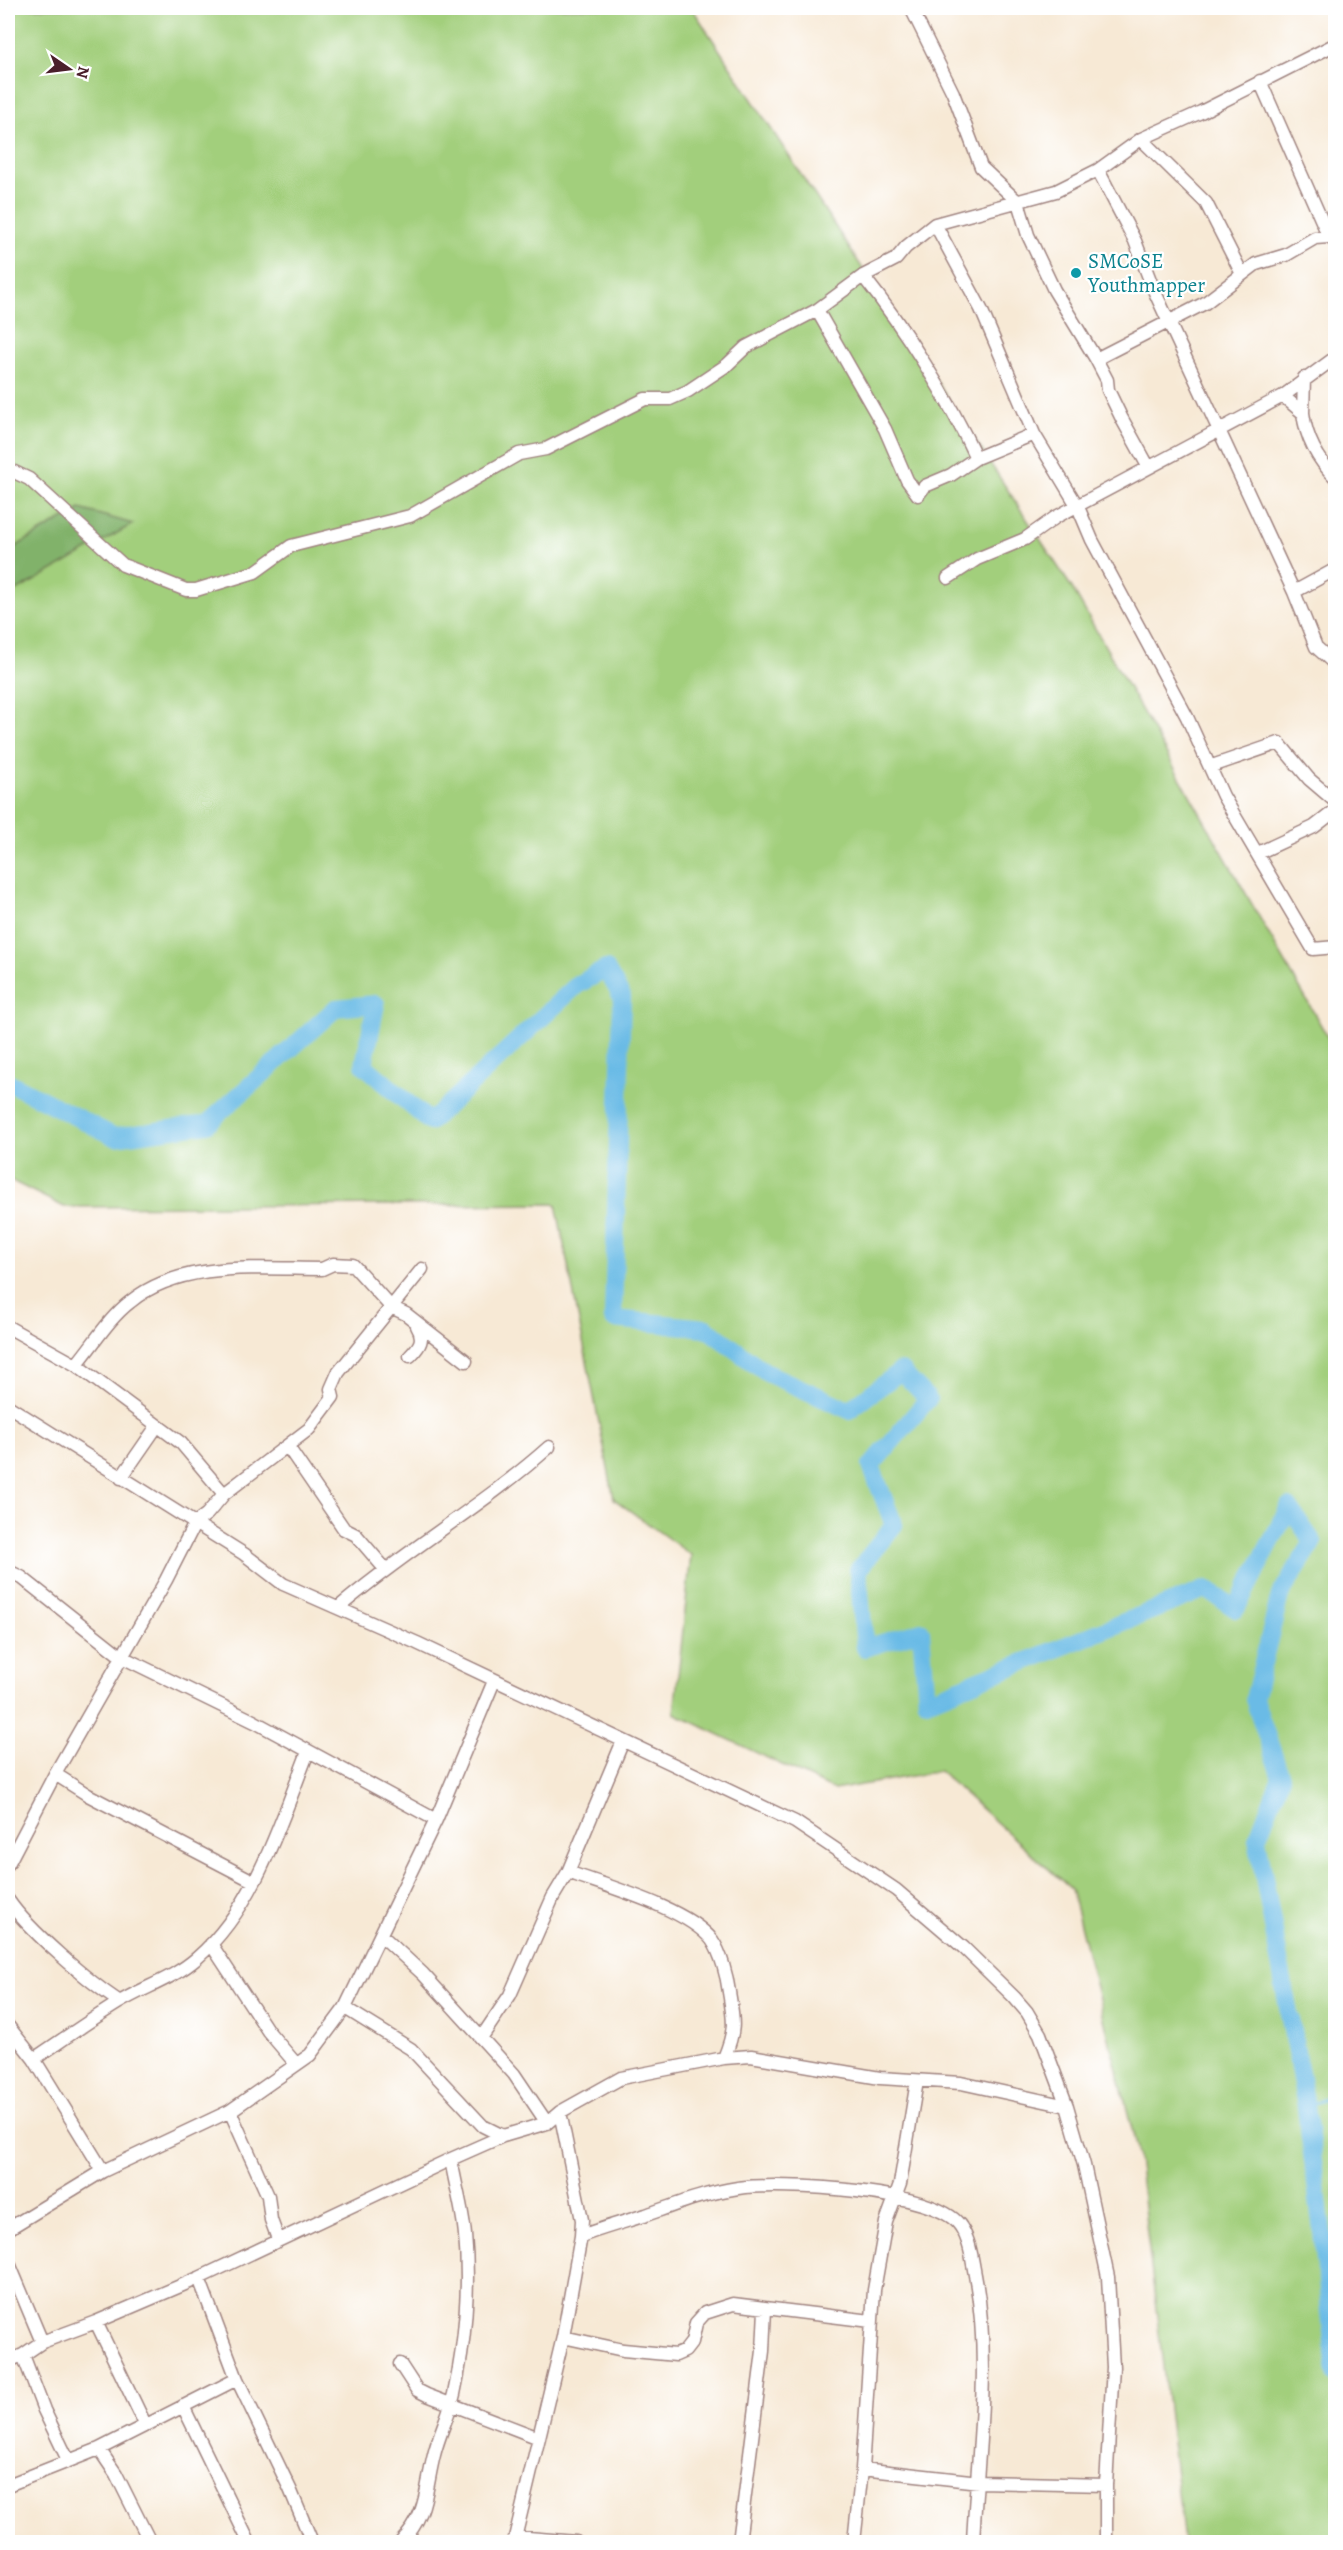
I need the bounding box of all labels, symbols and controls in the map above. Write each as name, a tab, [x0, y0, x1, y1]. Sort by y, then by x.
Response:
north arrow	[39, 39, 99, 99]
text: N	[70, 64, 95, 81]
place label: SMCoSE Youthmapper	[1087, 247, 1205, 299]
marker: SMCoSE Youthmapper	[1069, 266, 1083, 280]

